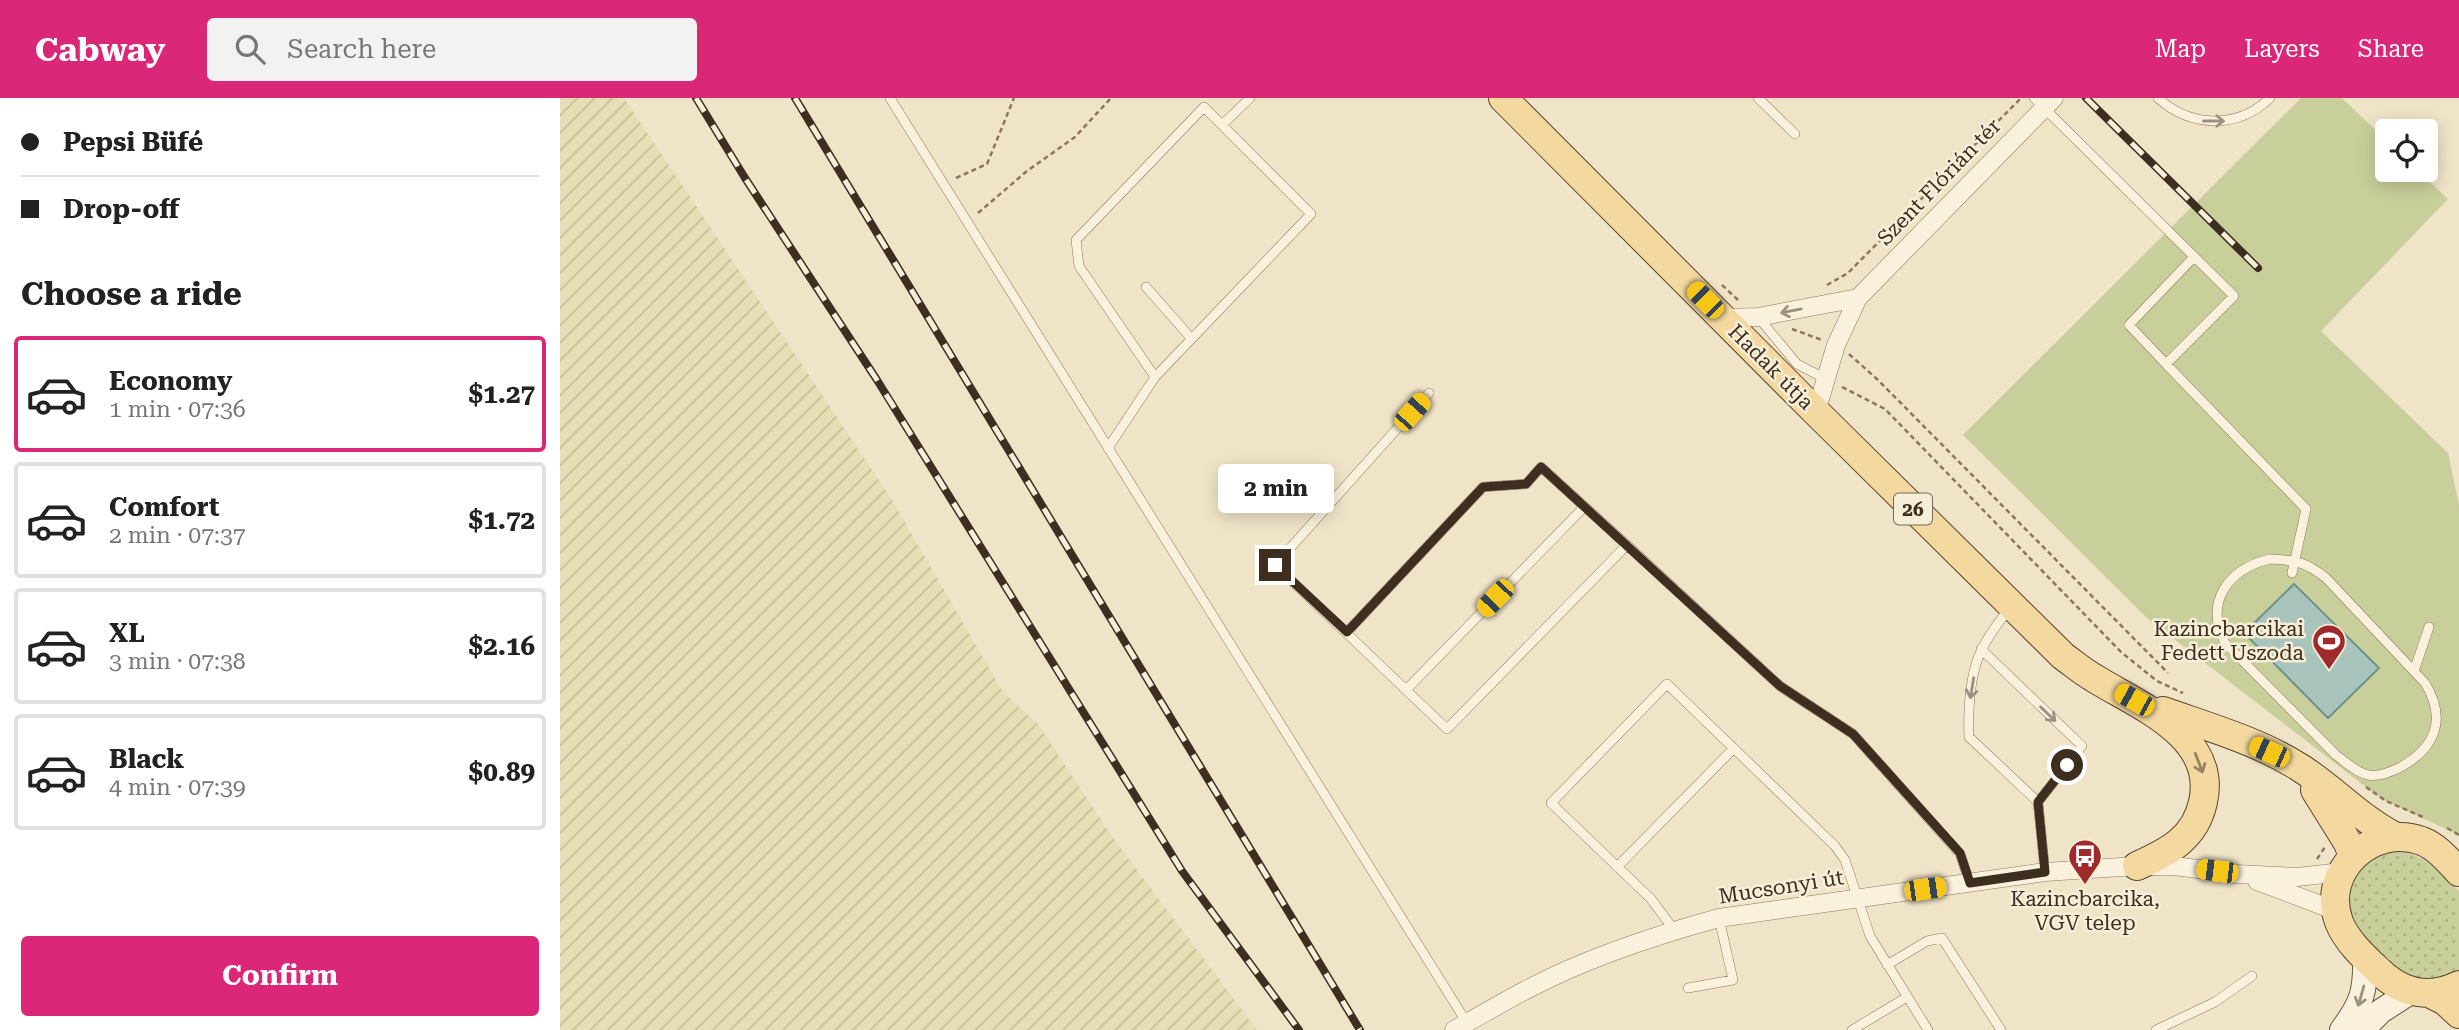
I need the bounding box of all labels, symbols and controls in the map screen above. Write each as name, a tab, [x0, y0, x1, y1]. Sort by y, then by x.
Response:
search box	[207, 18, 697, 81]
text: Cabway	[35, 30, 165, 69]
icon: search	[231, 30, 269, 68]
text: Search here	[287, 34, 436, 64]
text: Map	[2155, 35, 2206, 63]
text: Layers	[2244, 35, 2320, 63]
text: Share	[2358, 35, 2424, 63]
street label: Szent Flórián tér	[1873, 114, 2006, 250]
one-way arrow	[2203, 114, 2226, 128]
map controls	[2375, 119, 2438, 182]
button: locate	[2375, 119, 2438, 182]
text: Pepsi Büfé	[63, 127, 203, 157]
text: Drop-off	[63, 194, 179, 224]
text: Choose a ride	[21, 275, 242, 313]
car	[1683, 278, 1728, 322]
one-way arrow	[1780, 305, 1803, 318]
street label: Hadak útja	[1723, 319, 1819, 415]
icon: car	[25, 363, 88, 426]
text: Economy	[109, 366, 232, 396]
text: $1.27	[469, 379, 535, 409]
car	[1391, 389, 1434, 435]
text: 1 min · 07:36	[109, 396, 246, 423]
callout: 2 min	[1217, 463, 1333, 512]
text: 2 min	[1244, 475, 1308, 502]
icon: car	[25, 489, 88, 552]
text: Comfort	[109, 492, 219, 522]
road number: 26	[1894, 494, 1932, 524]
text: $1.72	[469, 505, 535, 535]
text: 2 min · 07:37	[109, 522, 246, 549]
route end	[1259, 549, 1291, 581]
car	[1473, 576, 1518, 620]
icon: car	[25, 615, 88, 678]
place label: Kazincbarcikai Fedett Uszoda	[2154, 617, 2305, 665]
text: XL	[109, 618, 145, 648]
sports icon: Kazincbarcikai Fedett Uszoda	[2310, 622, 2348, 671]
text: $2.16	[469, 631, 535, 661]
text: 3 min · 07:38	[109, 648, 246, 675]
one-way arrow	[1965, 676, 1978, 699]
car	[2111, 681, 2158, 719]
one-way arrow	[2040, 705, 2057, 722]
car	[2246, 734, 2293, 770]
icon: car	[25, 741, 88, 804]
text: Black	[109, 744, 184, 774]
route start	[2051, 749, 2083, 781]
one-way arrow	[2194, 752, 2206, 774]
text: $0.89	[469, 757, 535, 787]
text: 4 min · 07:39	[109, 774, 246, 801]
bus stop icon: Kazincbarcika, VGV telep	[2066, 837, 2104, 886]
car	[2195, 858, 2240, 884]
street label: Mucsonyi út	[1717, 865, 1845, 909]
car	[1903, 876, 1948, 902]
place label: Kazincbarcika, VGV telep	[2010, 887, 2160, 935]
button: Confirm	[21, 936, 539, 1016]
one-way arrow	[2354, 985, 2367, 1007]

